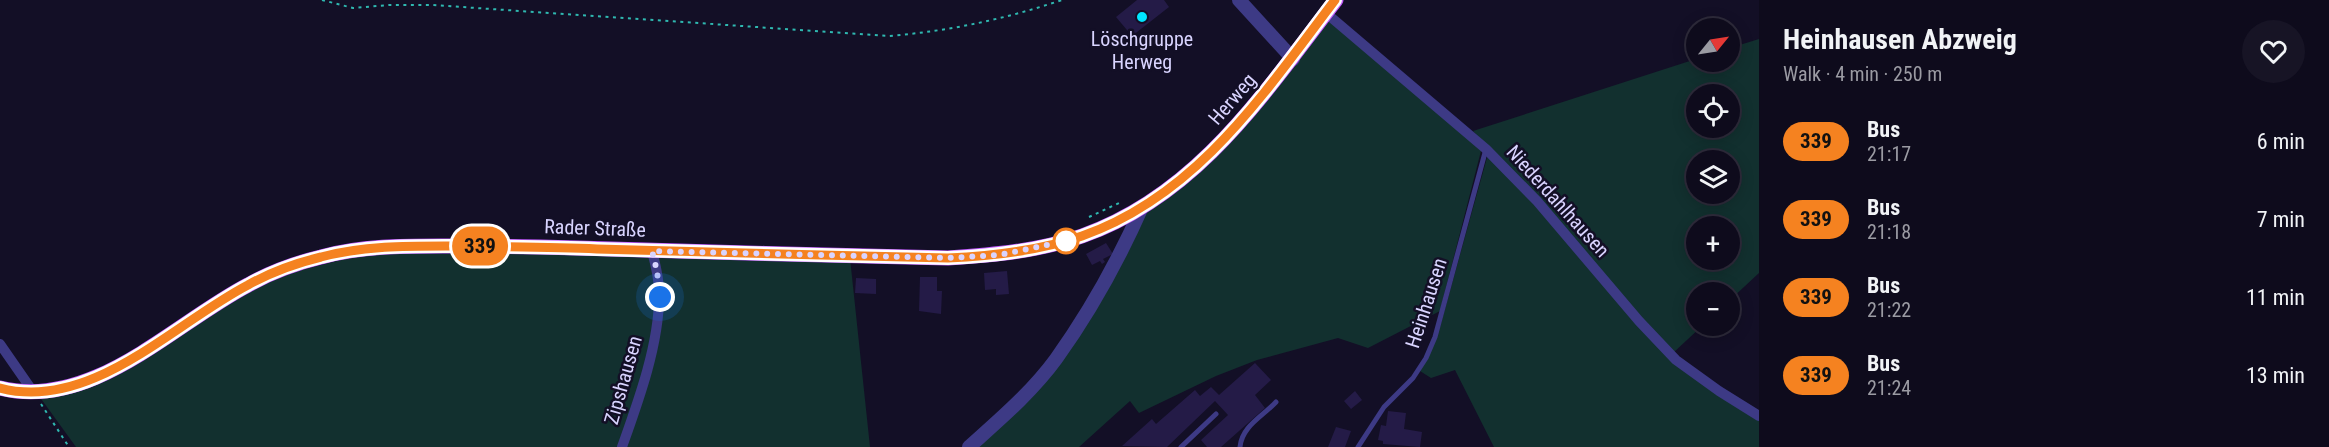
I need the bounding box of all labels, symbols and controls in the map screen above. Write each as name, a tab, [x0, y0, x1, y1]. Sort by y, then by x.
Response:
marker: Löschgruppe Herweg	[1135, 10, 1149, 24]
north arrow	[1686, 18, 1740, 72]
map controls	[1686, 18, 1740, 336]
button: heart	[2242, 20, 2305, 83]
text: Heinhausen Abzweig	[1783, 23, 2017, 56]
place label: Löschgruppe Herweg	[1091, 27, 1193, 74]
text: Walk · 4 min · 250 m	[1783, 62, 1942, 86]
street label: Herweg	[1203, 68, 1261, 130]
button: locate	[1686, 84, 1740, 138]
text: Bus	[1867, 117, 1900, 142]
text: 339	[1800, 129, 1832, 153]
text: 6 min	[2257, 129, 2305, 154]
street label: Niederdahlhausen	[1501, 140, 1615, 262]
text: 21:17	[1867, 142, 1911, 166]
button: layers	[1686, 150, 1740, 204]
text: Bus	[1867, 195, 1900, 220]
text: 339	[1800, 207, 1832, 231]
text: 7 min	[2257, 207, 2305, 232]
street label: Rader Straße	[544, 214, 646, 242]
button: +	[1686, 216, 1740, 270]
text: 21:18	[1867, 220, 1911, 244]
line badge: 339	[446, 226, 514, 266]
unlabelled marker	[1053, 228, 1079, 254]
text: 339	[464, 234, 496, 258]
street label: Heinhausen	[1400, 255, 1452, 351]
text: Bus	[1867, 273, 1900, 298]
your location	[645, 282, 675, 312]
button: −	[1686, 282, 1740, 336]
text: 339	[1800, 285, 1832, 309]
text: 11 min	[2246, 285, 2305, 310]
text: 21:22	[1867, 298, 1911, 322]
street label: Zipshausen	[599, 333, 647, 427]
text: Bus	[1867, 351, 1900, 376]
text: 339	[1800, 363, 1832, 387]
text: 13 min	[2246, 363, 2305, 388]
text: 21:24	[1867, 376, 1911, 400]

